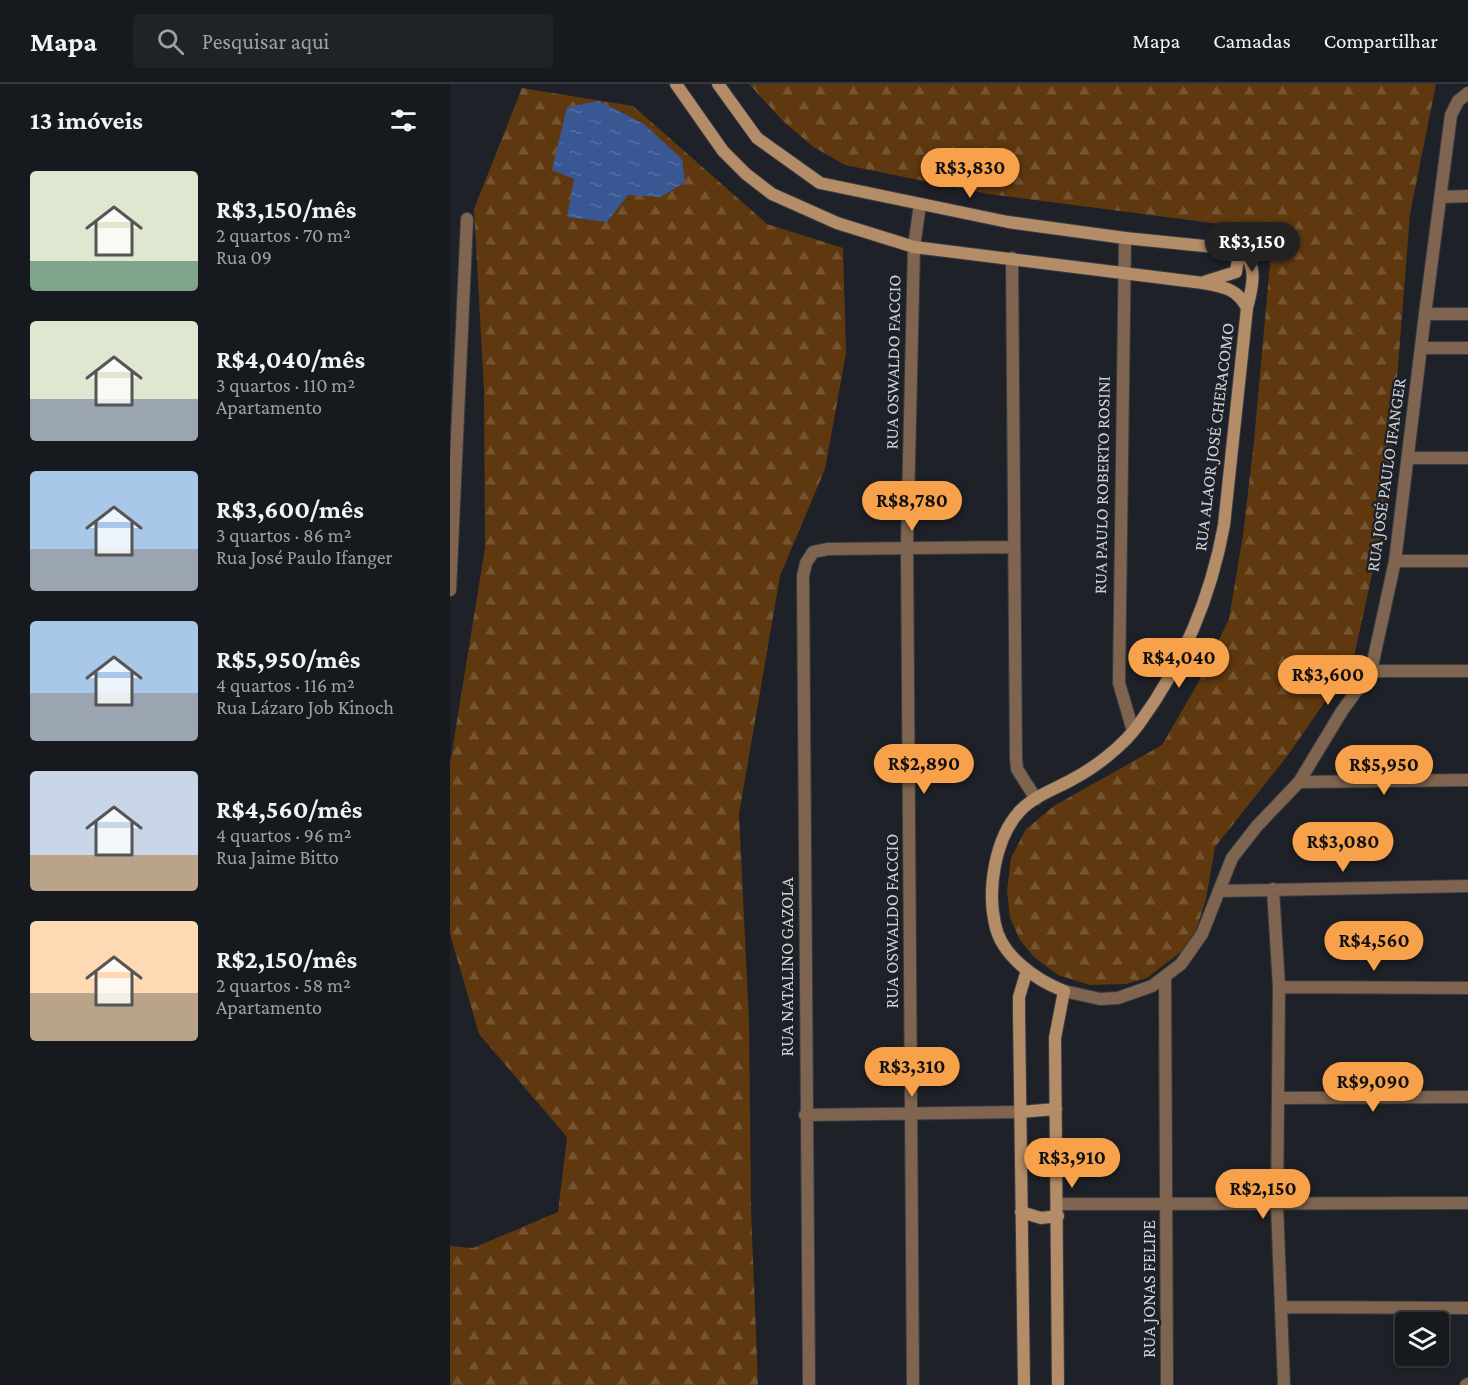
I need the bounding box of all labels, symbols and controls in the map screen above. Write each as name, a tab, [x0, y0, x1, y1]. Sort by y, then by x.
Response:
search box	[133, 14, 553, 68]
icon: search	[154, 25, 187, 58]
text: Mapa	[30, 26, 97, 57]
text: Pesquisar aqui	[202, 29, 329, 54]
text: Mapa	[1132, 29, 1180, 53]
text: Camadas	[1213, 29, 1291, 53]
text: Compartilhar	[1324, 29, 1438, 53]
icon: filters	[387, 104, 420, 137]
text: 13 imóveis	[30, 106, 143, 135]
pin: R$3,830	[915, 148, 1025, 199]
text: R$3,830	[935, 156, 1005, 178]
icon: home	[78, 195, 150, 267]
text: R$3,150/mês	[216, 195, 356, 224]
pin: R$3,150	[1197, 222, 1307, 273]
text: 2 quartos · 70 m²	[216, 224, 351, 246]
text: R$3,150	[1219, 230, 1285, 252]
text: Rua 09	[216, 246, 272, 268]
street label: RUA OSWALDO FACCIO	[881, 274, 905, 450]
street label: RUA ALAOR JOSÉ CHERACOMO	[1190, 322, 1238, 552]
icon: home	[78, 345, 150, 417]
text: R$4,040/mês	[216, 345, 365, 374]
text: 3 quartos · 110 m²	[216, 374, 355, 396]
street label: RUA PAULO ROBERTO ROSINI	[1090, 376, 1114, 594]
street label: RUA JOSÉ PAULO IFANGER	[1362, 376, 1410, 573]
text: Apartamento	[216, 396, 322, 418]
pin: R$8,780	[857, 481, 967, 532]
text: R$8,780	[876, 489, 948, 511]
icon: home	[78, 495, 150, 567]
text: R$3,600/mês	[216, 495, 364, 524]
text: 3 quartos · 86 m²	[216, 524, 352, 546]
text: Rua José Paulo Ifanger	[216, 546, 393, 568]
pin: R$4,040	[1124, 638, 1234, 689]
icon: home	[78, 645, 150, 717]
text: R$5,950/mês	[216, 645, 360, 674]
text: R$4,040	[1142, 646, 1216, 668]
pin: R$3,600	[1273, 655, 1383, 706]
text: R$3,600	[1292, 663, 1364, 685]
text: 4 quartos · 116 m²	[216, 674, 355, 696]
text: Rua Lázaro Job Kinoch	[216, 696, 394, 718]
pin: R$2,890	[869, 744, 979, 795]
pin: R$5,950	[1329, 745, 1439, 796]
text: R$2,890	[888, 752, 960, 774]
text: R$5,950	[1349, 753, 1419, 775]
icon: home	[78, 795, 150, 867]
text: R$4,560/mês	[216, 795, 362, 824]
pin: R$3,080	[1288, 822, 1398, 873]
text: 4 quartos · 96 m²	[216, 824, 352, 846]
text: R$3,080	[1306, 830, 1380, 852]
street label: RUA OSWALDO FACCIO	[882, 834, 902, 1008]
text: Rua Jaime Bitto	[216, 846, 339, 868]
street label: RUA NATALINO GAZOLA	[777, 877, 797, 1057]
pin: R$4,560	[1319, 921, 1429, 972]
text: R$4,560	[1338, 929, 1410, 951]
icon: home	[78, 945, 150, 1017]
text: R$2,150/mês	[216, 945, 357, 974]
text: 2 quartos · 58 m²	[216, 974, 351, 996]
text: Apartamento	[216, 996, 322, 1018]
pin: R$3,310	[857, 1047, 967, 1098]
text: R$3,310	[879, 1055, 945, 1077]
pin: R$9,090	[1318, 1062, 1428, 1113]
text: R$9,090	[1336, 1070, 1410, 1092]
pin: R$3,910	[1017, 1138, 1127, 1189]
text: R$3,910	[1038, 1146, 1106, 1168]
pin: R$2,150	[1208, 1169, 1318, 1220]
text: R$2,150	[1229, 1177, 1297, 1199]
street label: RUA JONAS FELIPE	[1139, 1220, 1159, 1358]
map controls	[1395, 1312, 1449, 1366]
button: layers	[1395, 1312, 1449, 1366]

